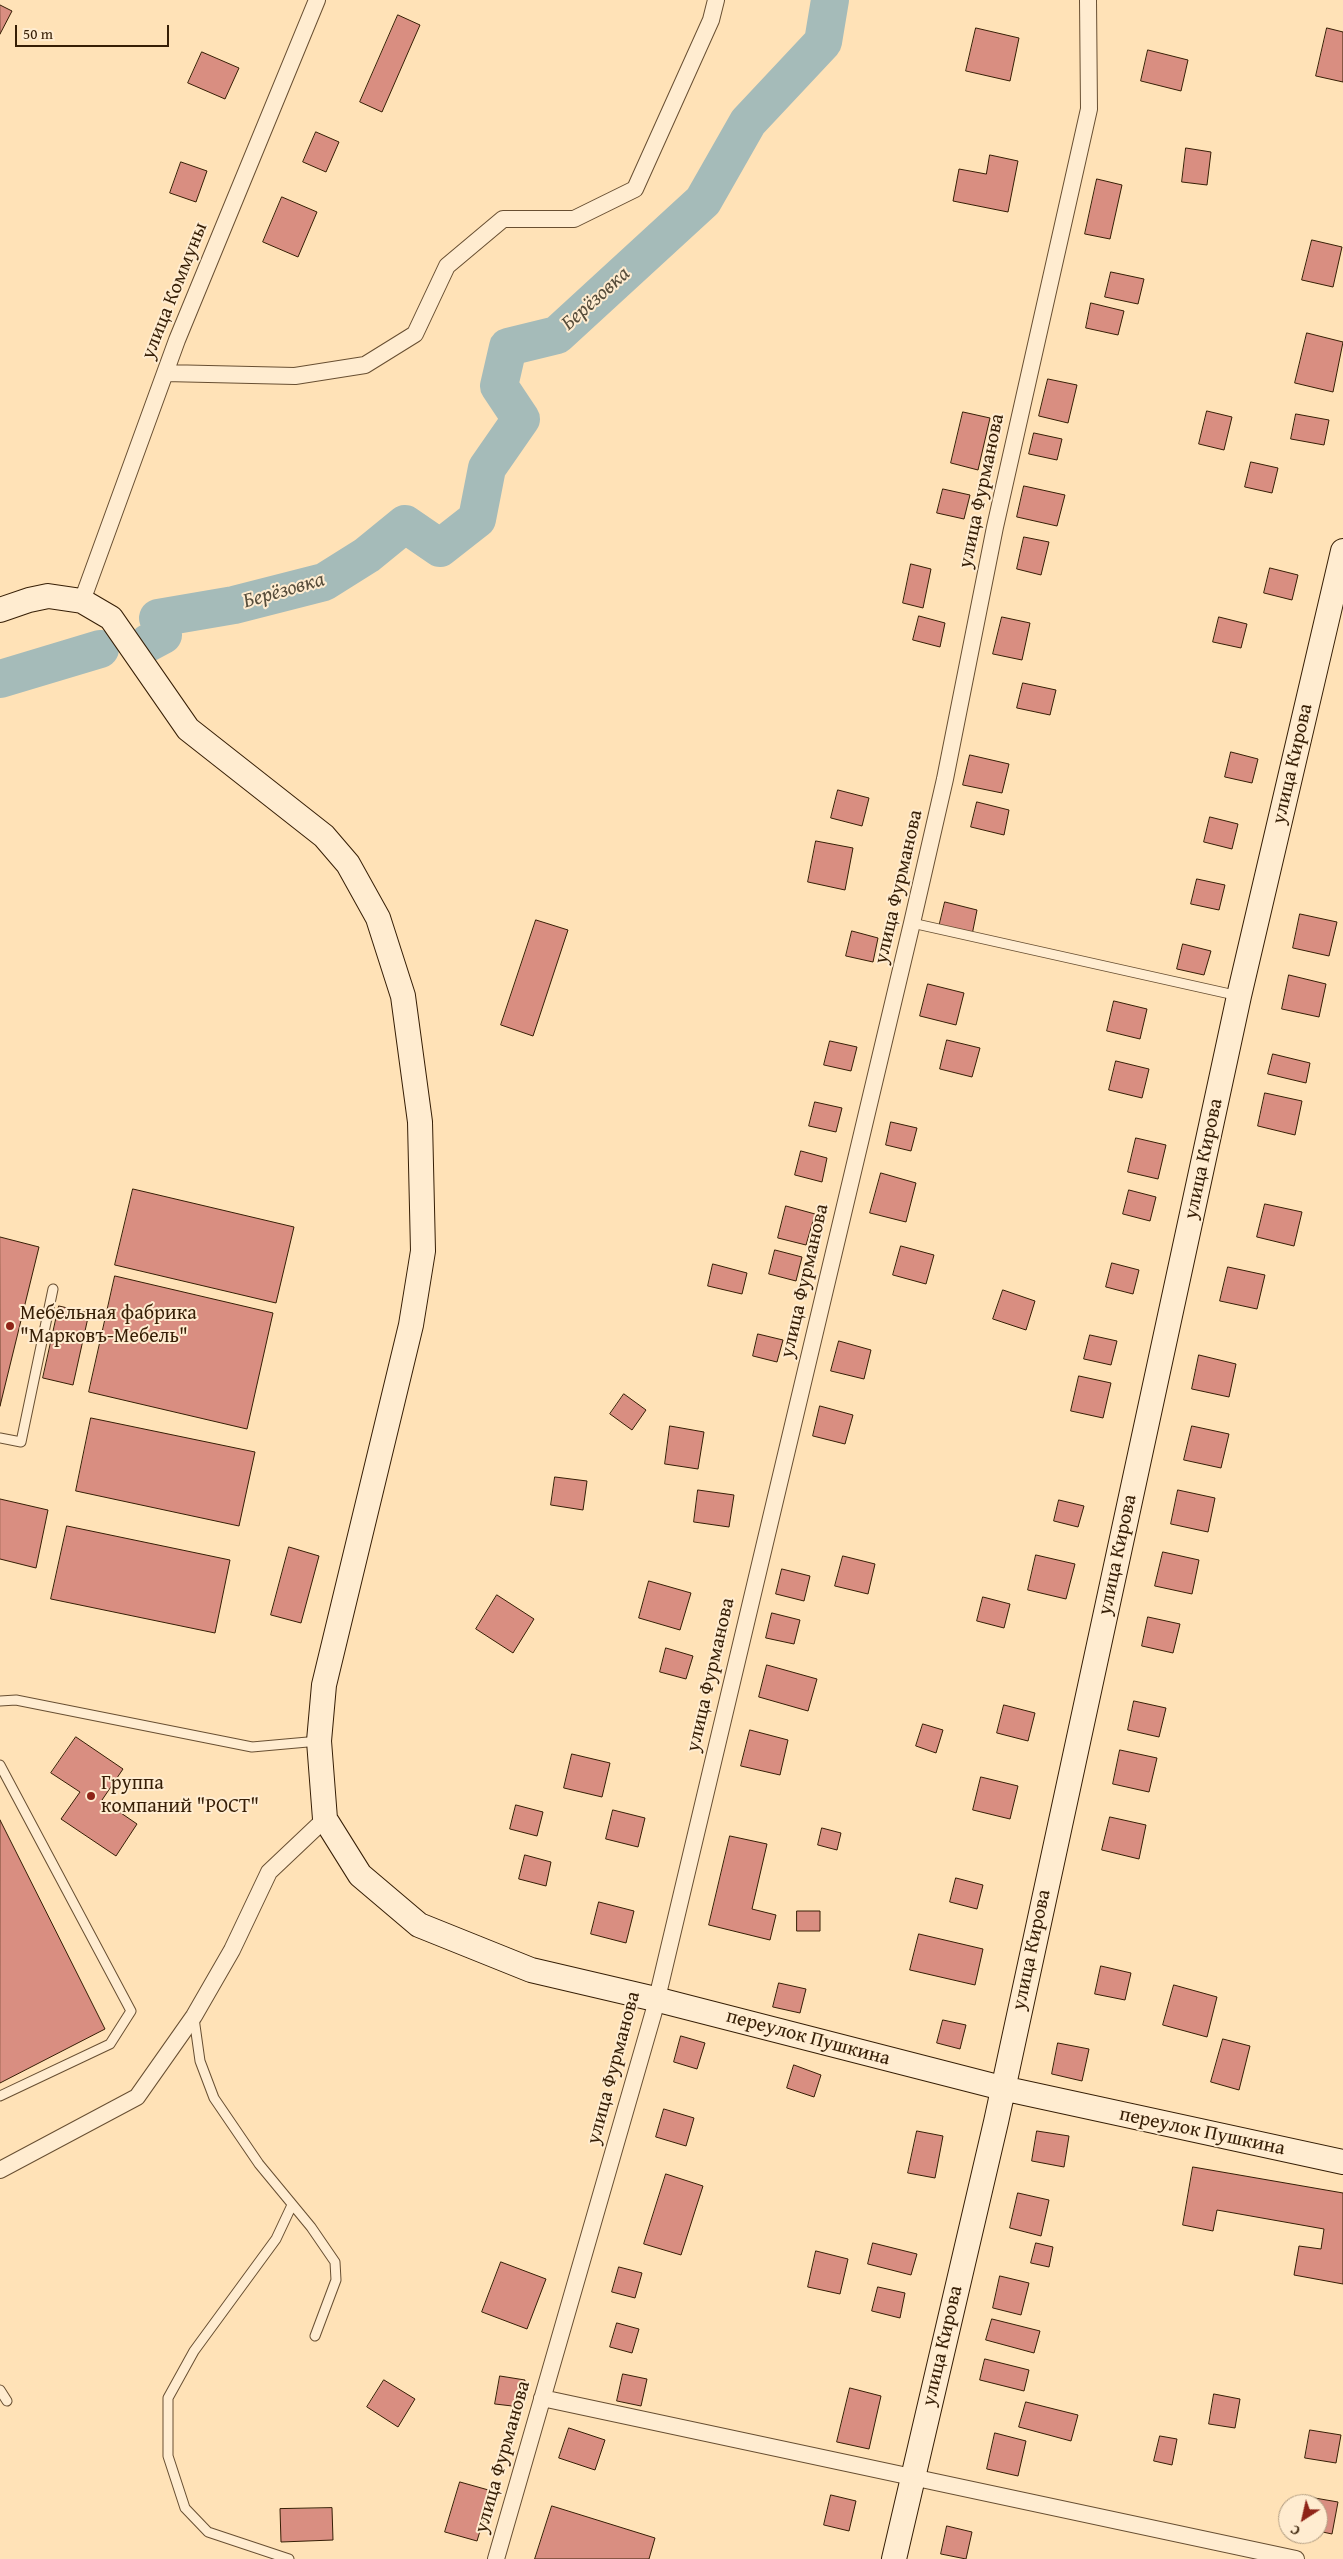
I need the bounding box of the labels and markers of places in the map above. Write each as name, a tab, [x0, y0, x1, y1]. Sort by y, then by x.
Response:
place label: Мебельная фабрика "Марковъ-Мебель"	[20, 1302, 197, 1349]
marker: Мебельная фабрика "Марковъ-Мебель"	[4, 1320, 16, 1332]
place label: Группа компаний "РОСТ"	[101, 1772, 259, 1819]
marker: Группа компаний "РОСТ"	[85, 1790, 97, 1802]

